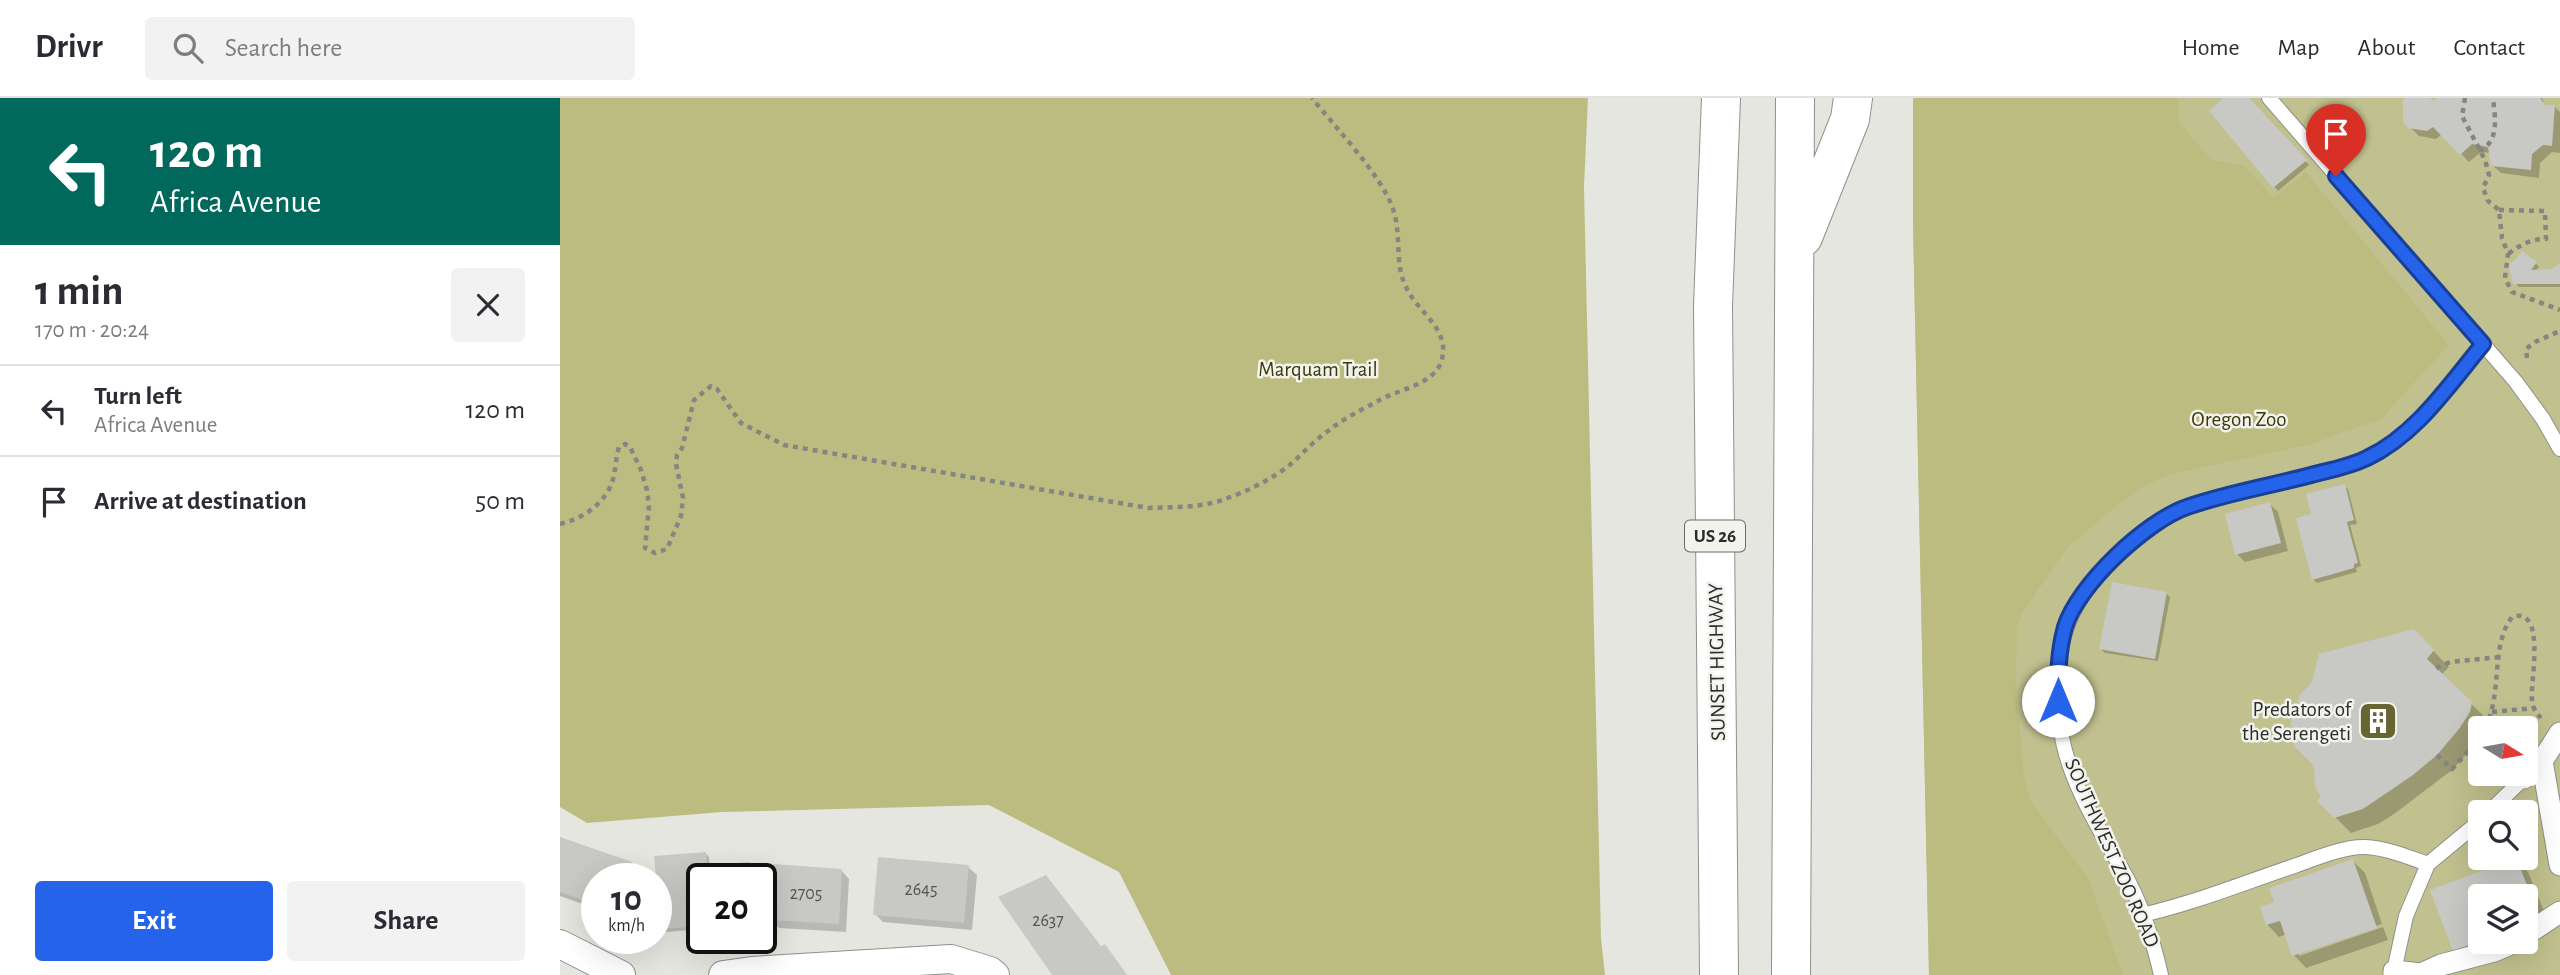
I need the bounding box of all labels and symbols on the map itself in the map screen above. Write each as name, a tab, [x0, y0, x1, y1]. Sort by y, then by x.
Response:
pin	[2306, 104, 2366, 176]
park label: Marquam Trail	[1258, 359, 1378, 380]
park label: Oregon Zoo	[2191, 409, 2287, 430]
road number: US 26	[1685, 520, 1745, 551]
street label: SUNSET HIGHWAY	[1705, 583, 1729, 741]
position arrow	[2021, 664, 2095, 738]
place label: Predators of the Serengeti	[2242, 699, 2353, 744]
building icon: Predators of the Serengeti	[2357, 700, 2399, 742]
north arrow	[2468, 716, 2538, 786]
street label: SOUTHWEST ZOO ROAD	[2061, 755, 2163, 951]
speed limit sign: 20	[686, 863, 777, 954]
house number: 2645	[905, 881, 937, 899]
house number: 2705	[790, 885, 822, 903]
house number: 2637	[1032, 912, 1064, 930]

